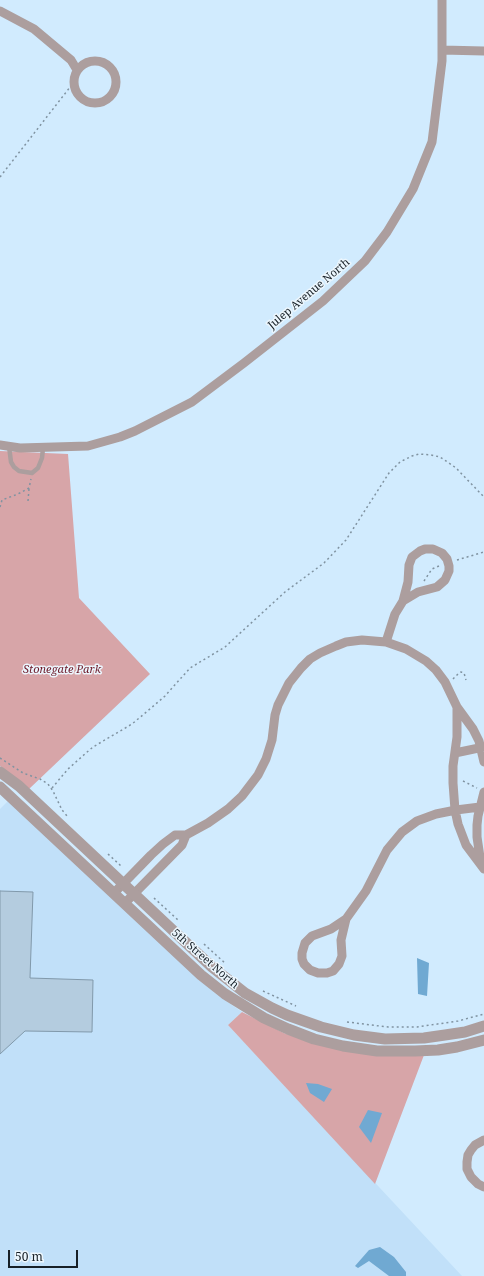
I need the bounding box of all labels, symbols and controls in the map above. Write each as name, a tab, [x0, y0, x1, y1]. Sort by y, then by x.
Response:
street label: Julep Avenue North	[265, 256, 353, 332]
park label: Stonegate Park	[23, 663, 101, 677]
street label: 5th Street North	[169, 926, 241, 992]
scale bar	[10, 1242, 80, 1268]
text: 50 m	[15, 1248, 43, 1265]

